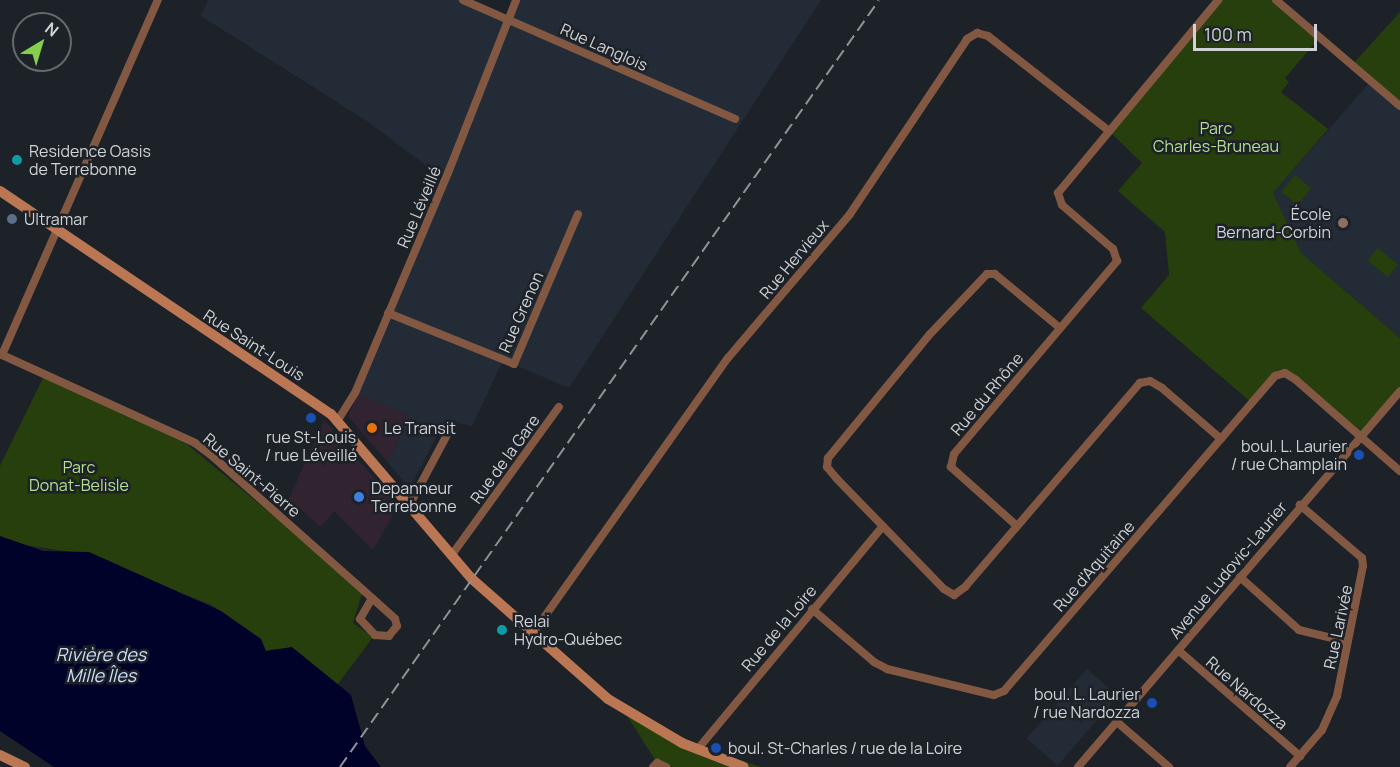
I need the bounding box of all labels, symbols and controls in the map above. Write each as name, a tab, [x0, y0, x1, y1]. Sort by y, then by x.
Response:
north arrow	[12, 12, 72, 72]
scale bar	[1196, 12, 1320, 50]
text: N	[41, 17, 63, 42]
street label: Rue Langlois	[557, 19, 651, 75]
text: 100 m	[1204, 22, 1252, 46]
park label: Parc Charles-Bruneau	[1153, 118, 1279, 156]
place label: Residence Oasis de Terrebonne	[29, 141, 151, 179]
marker: Residence Oasis de Terrebonne	[10, 153, 24, 167]
street label: Rue Léveillé	[393, 163, 445, 251]
place label: École Bernard-Corbin	[1216, 204, 1331, 242]
place label: Ultramar	[24, 209, 88, 229]
marker: Ultramar	[5, 212, 19, 226]
street label: Rue Hervieux	[755, 216, 833, 302]
marker: École Bernard-Corbin	[1336, 216, 1350, 230]
street label: Rue Grenon	[495, 269, 547, 355]
street label: Rue Saint-Louis	[200, 305, 308, 385]
street label: Rue du Rhône	[947, 349, 1027, 439]
marker: rue St-Louis / rue Léveillé	[304, 411, 318, 425]
street label: Rue de la Gare	[466, 411, 544, 507]
place label: Le Transit	[384, 418, 456, 438]
marker: Le Transit	[365, 421, 379, 435]
place label: rue St-Louis / rue Léveillé	[265, 427, 357, 465]
street label: Rue Saint-Pierre	[200, 429, 304, 521]
place label: boul. L. Laurier / rue Champlain	[1231, 436, 1347, 474]
marker: boul. L. Laurier / rue Champlain	[1352, 448, 1366, 462]
park label: Parc Donat-Belisle	[29, 457, 129, 495]
place label: Depanneur Terrebonne	[371, 478, 457, 516]
marker: Depanneur Terrebonne	[352, 490, 366, 504]
street label: Avenue Ludovic-Laurier	[1165, 498, 1291, 642]
street label: Rue d'Aquitaine	[1049, 517, 1139, 615]
street label: Rue de la Loire	[737, 581, 821, 675]
street label: Rue Larivée	[1320, 583, 1356, 671]
place label: Relai Hydro-Québec	[514, 611, 622, 649]
marker: Relai Hydro-Québec	[495, 623, 509, 637]
water label: Rivière des Mille Îles	[56, 644, 146, 686]
street label: Rue Nardozza	[1202, 652, 1292, 734]
place label: boul. L. Laurier / rue Nardozza	[1033, 684, 1140, 722]
marker: boul. L. Laurier / rue Nardozza	[1145, 696, 1159, 710]
place label: boul. St-Charles / rue de la Loire	[728, 738, 962, 758]
marker: boul. St-Charles / rue de la Loire	[709, 741, 723, 755]

